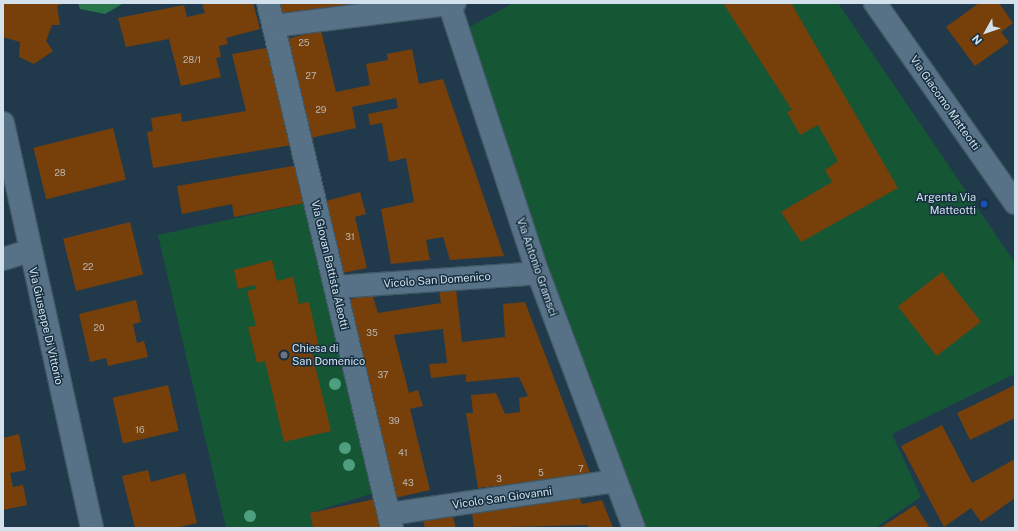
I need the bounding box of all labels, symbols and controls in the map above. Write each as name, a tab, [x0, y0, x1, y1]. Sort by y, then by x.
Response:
north arrow	[966, 12, 1006, 52]
text: N	[969, 33, 984, 47]
house number: 25	[298, 38, 310, 48]
street label: Via Giacomo Matteotti	[907, 53, 983, 153]
house number: 28/1	[183, 55, 201, 65]
house number: 27	[306, 71, 316, 81]
house number: 29	[316, 105, 326, 115]
house number: 28	[54, 168, 66, 178]
place label: Argenta Via Matteotti	[916, 191, 976, 217]
street label: Via Giovan Battista Aleotti	[309, 199, 351, 331]
marker: Argenta Via Matteotti	[979, 199, 989, 209]
street label: Via Antonio Gramsci	[514, 216, 560, 318]
house number: 31	[345, 232, 355, 242]
house number: 22	[83, 262, 93, 272]
street label: Via Giuseppe Di Vittorio	[26, 266, 66, 386]
street label: Vicolo San Domenico	[383, 270, 491, 290]
house number: 20	[94, 323, 104, 333]
house number: 35	[366, 328, 378, 338]
place label: Chiesa di San Domenico	[292, 342, 365, 368]
marker: Chiesa di San Domenico	[279, 350, 289, 360]
house number: 37	[378, 370, 388, 380]
house number: 39	[388, 416, 400, 426]
house number: 16	[135, 425, 145, 435]
house number: 41	[398, 448, 408, 458]
house number: 7	[578, 464, 584, 474]
house number: 5	[538, 468, 544, 478]
house number: 3	[496, 474, 502, 484]
house number: 43	[402, 478, 414, 488]
street label: Vicolo San Giovanni	[451, 484, 553, 512]

